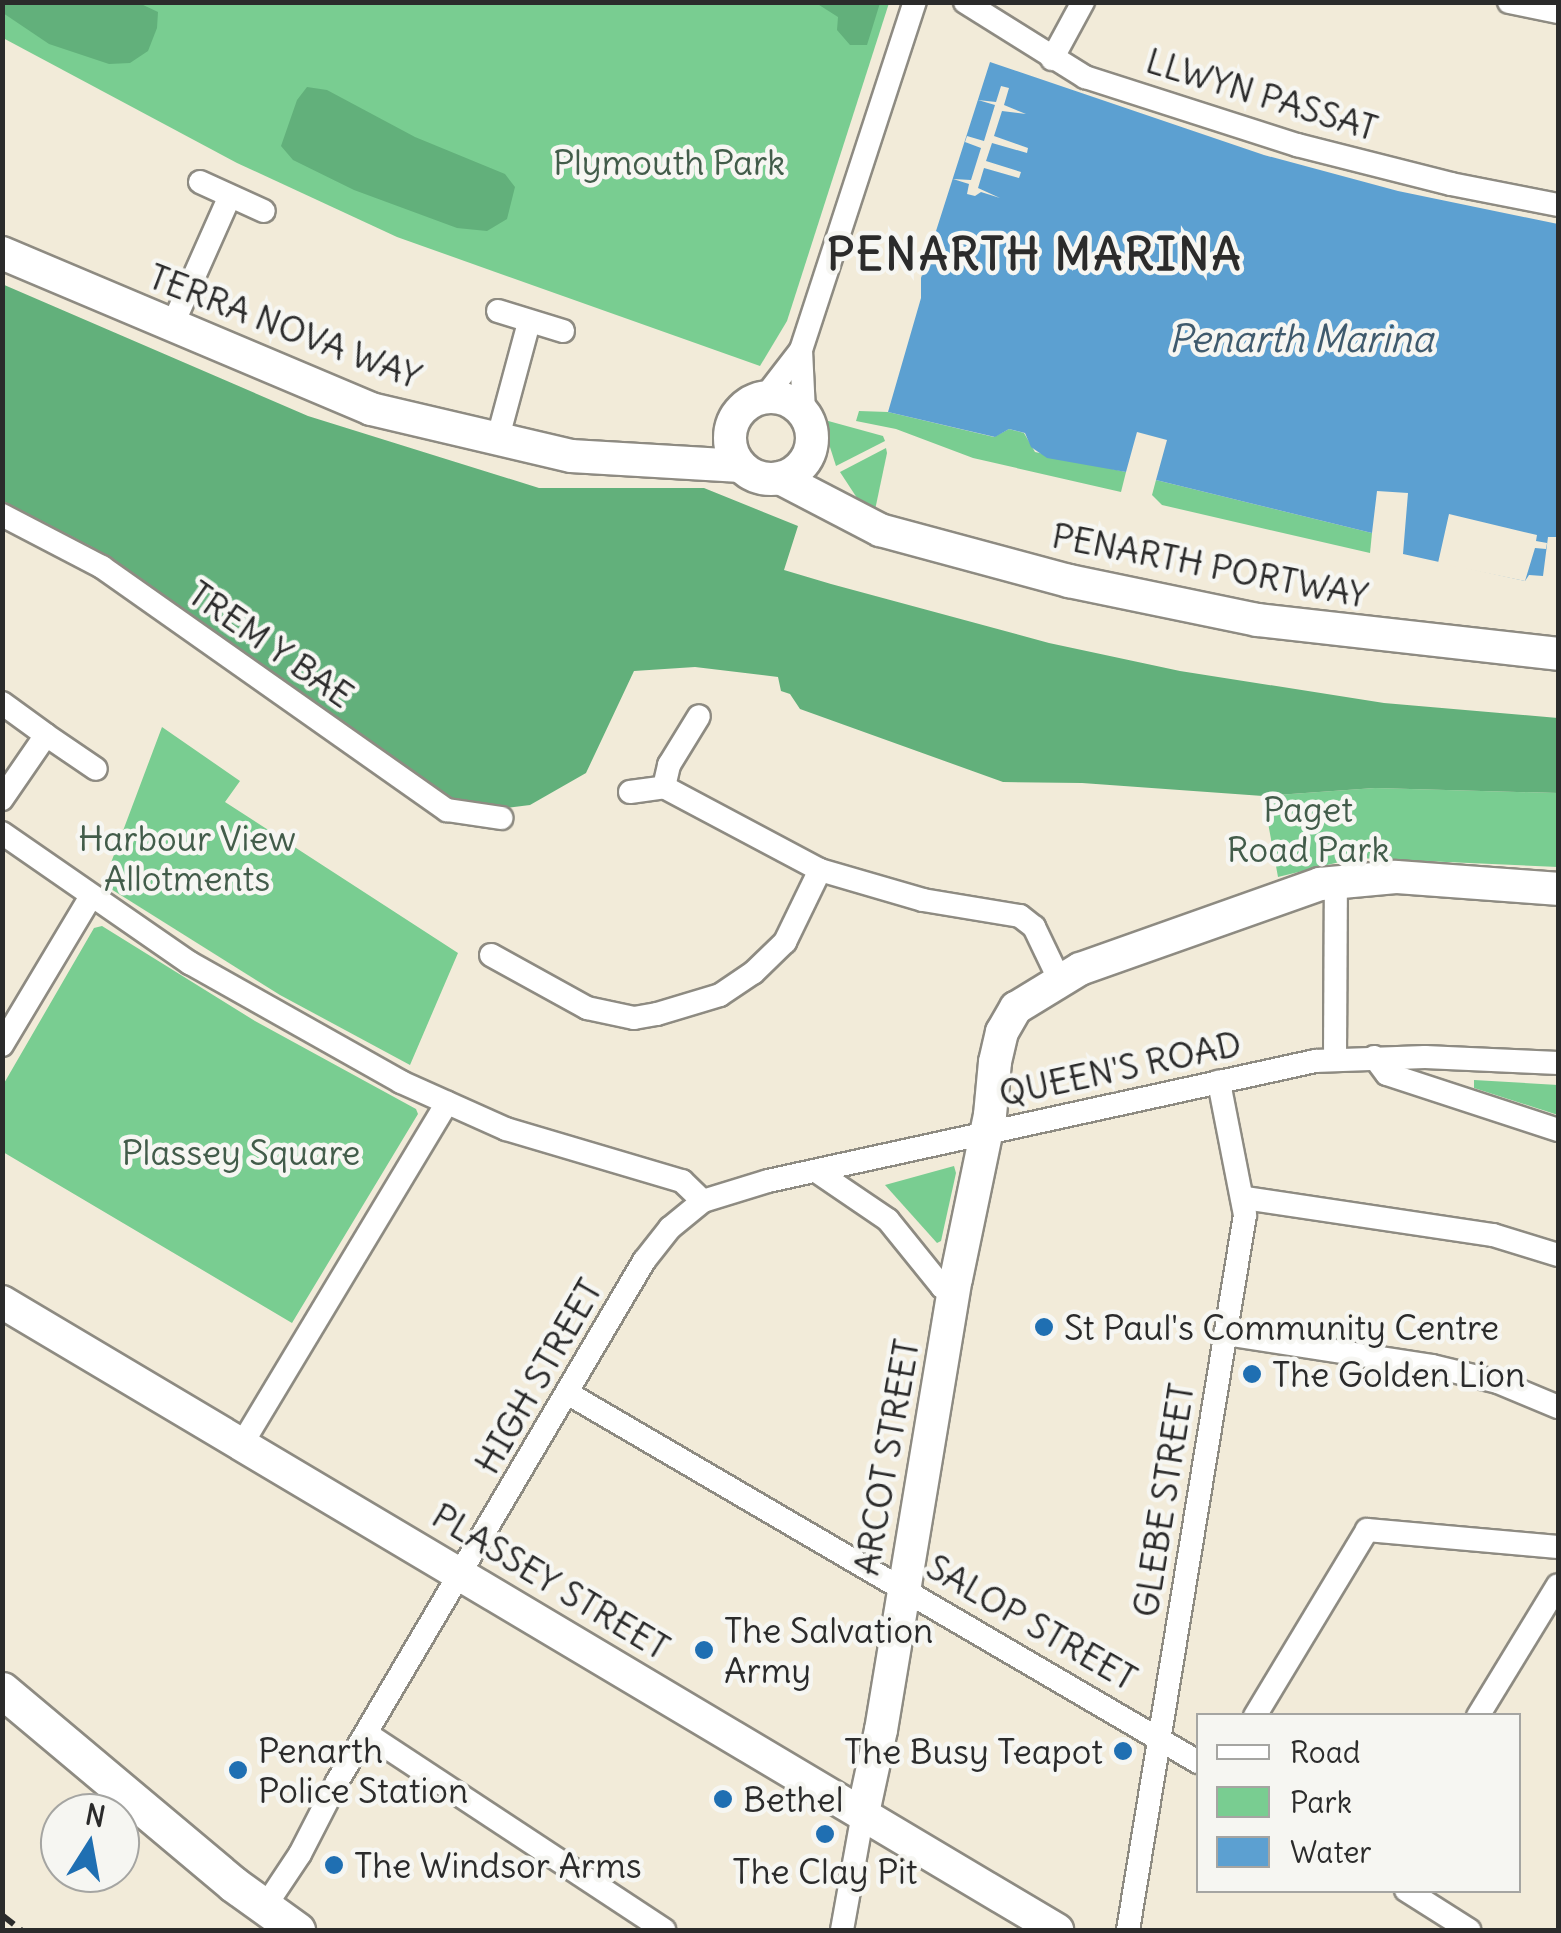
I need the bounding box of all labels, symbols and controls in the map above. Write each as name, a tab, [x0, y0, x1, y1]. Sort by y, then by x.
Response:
street label: LLWYN PASSAT	[1141, 39, 1383, 149]
park label: Plymouth Park	[553, 141, 785, 183]
district label: PENARTH MARINA	[827, 228, 1243, 282]
street label: TERRA NOVA WAY	[143, 255, 427, 397]
water label: Penarth Marina	[1169, 316, 1433, 362]
street label: PENARTH PORTWAY	[1049, 514, 1371, 616]
street label: TREM Y BAE	[180, 572, 362, 716]
park label: Paget Road Park	[1227, 788, 1389, 870]
park label: Harbour View Allotments	[78, 817, 296, 899]
street label: QUEEN'S ROAD	[995, 1022, 1245, 1114]
park label: Plassey Square	[122, 1131, 360, 1173]
street label: HIGH STREET	[465, 1271, 611, 1481]
place label: St Paul's Community Centre	[1064, 1306, 1499, 1348]
marker: St Paul's Community Centre	[1033, 1316, 1055, 1338]
street label: ARCOT STREET	[845, 1336, 927, 1578]
place label: The Golden Lion	[1272, 1353, 1525, 1395]
marker: The Golden Lion	[1241, 1363, 1263, 1385]
street label: GLEBE STREET	[1124, 1380, 1202, 1620]
street label: PLASSEY STREET	[425, 1494, 677, 1668]
street label: SALOP STREET	[920, 1545, 1144, 1699]
place label: The Salvation Army	[724, 1609, 933, 1691]
marker: The Salvation Army	[693, 1639, 715, 1661]
legend	[1196, 1713, 1521, 1893]
place label: Penarth Police Station	[258, 1729, 468, 1811]
place label: The Busy Teapot	[844, 1730, 1103, 1772]
text: Road	[1290, 1733, 1360, 1771]
marker: The Busy Teapot	[1112, 1740, 1134, 1762]
marker: Penarth Police Station	[227, 1759, 249, 1781]
place label: Bethel	[743, 1778, 843, 1820]
text: Park	[1290, 1783, 1352, 1821]
marker: Bethel	[712, 1788, 734, 1810]
north arrow	[40, 1793, 140, 1893]
text: N	[82, 1796, 108, 1835]
marker: The Clay Pit	[814, 1823, 836, 1845]
text: Water	[1290, 1833, 1372, 1871]
place label: The Windsor Arms	[354, 1844, 642, 1886]
place label: The Clay Pit	[732, 1850, 918, 1892]
marker: The Windsor Arms	[323, 1854, 345, 1876]

